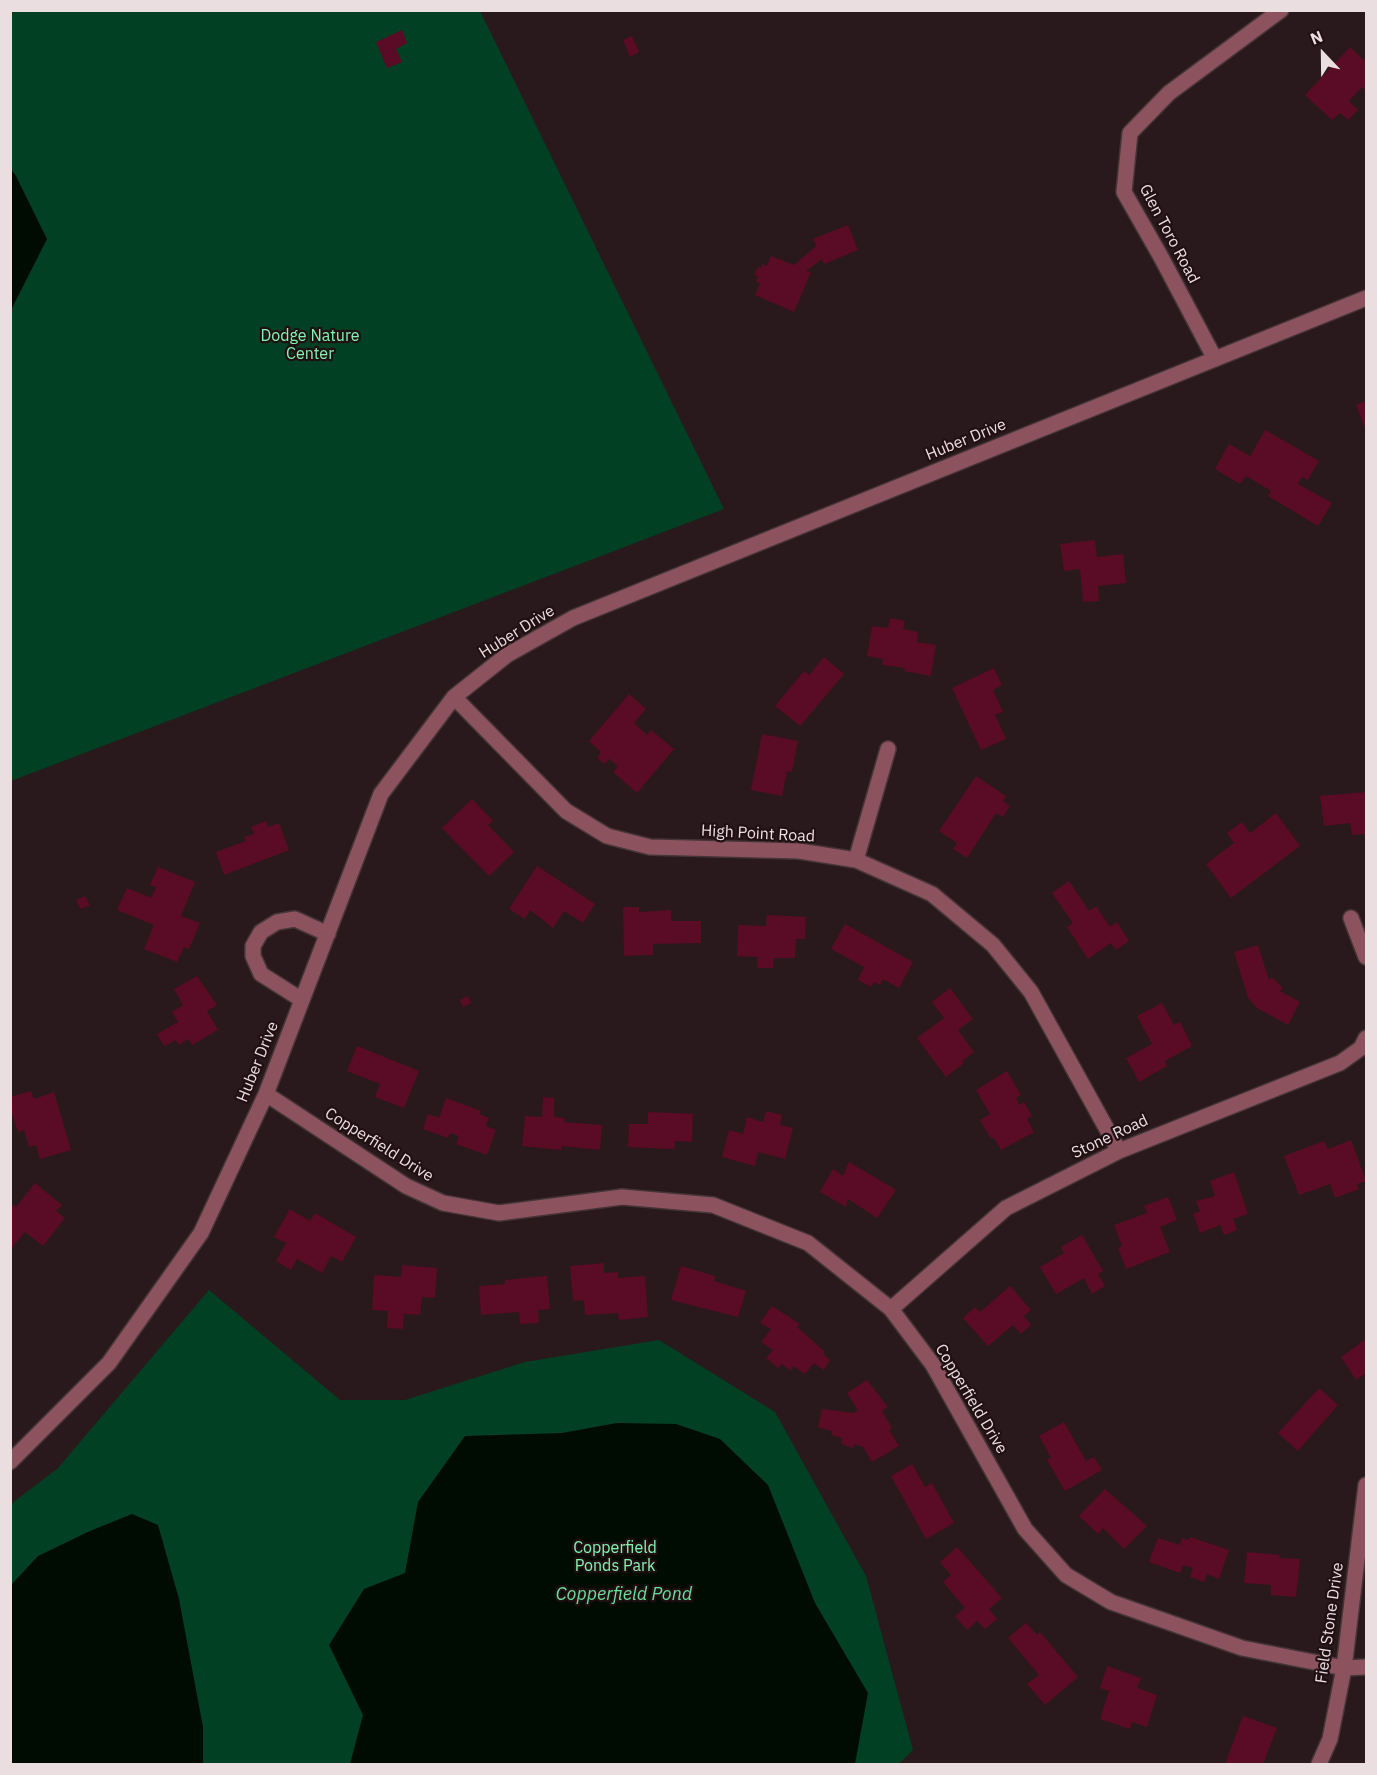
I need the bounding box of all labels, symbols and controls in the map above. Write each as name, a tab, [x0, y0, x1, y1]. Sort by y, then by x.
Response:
north arrow	[1293, 24, 1353, 84]
text: N	[1307, 26, 1325, 49]
street label: Glen Toro Road	[1135, 181, 1203, 287]
park label: Dodge Nature Center	[260, 326, 360, 364]
street label: Huber Drive	[923, 415, 1009, 465]
street label: Huber Drive	[476, 601, 558, 663]
street label: High Point Road	[700, 821, 816, 847]
street label: Huber Drive	[233, 1019, 283, 1105]
street label: Copperfield Drive	[321, 1104, 437, 1186]
street label: Stone Road	[1069, 1111, 1151, 1163]
street label: Copperfield Drive	[931, 1341, 1011, 1457]
park label: Copperfield Ponds Park	[573, 1538, 657, 1576]
street label: Field Stone Drive	[1312, 1561, 1348, 1685]
water label: Copperfield Pond	[556, 1584, 692, 1606]

